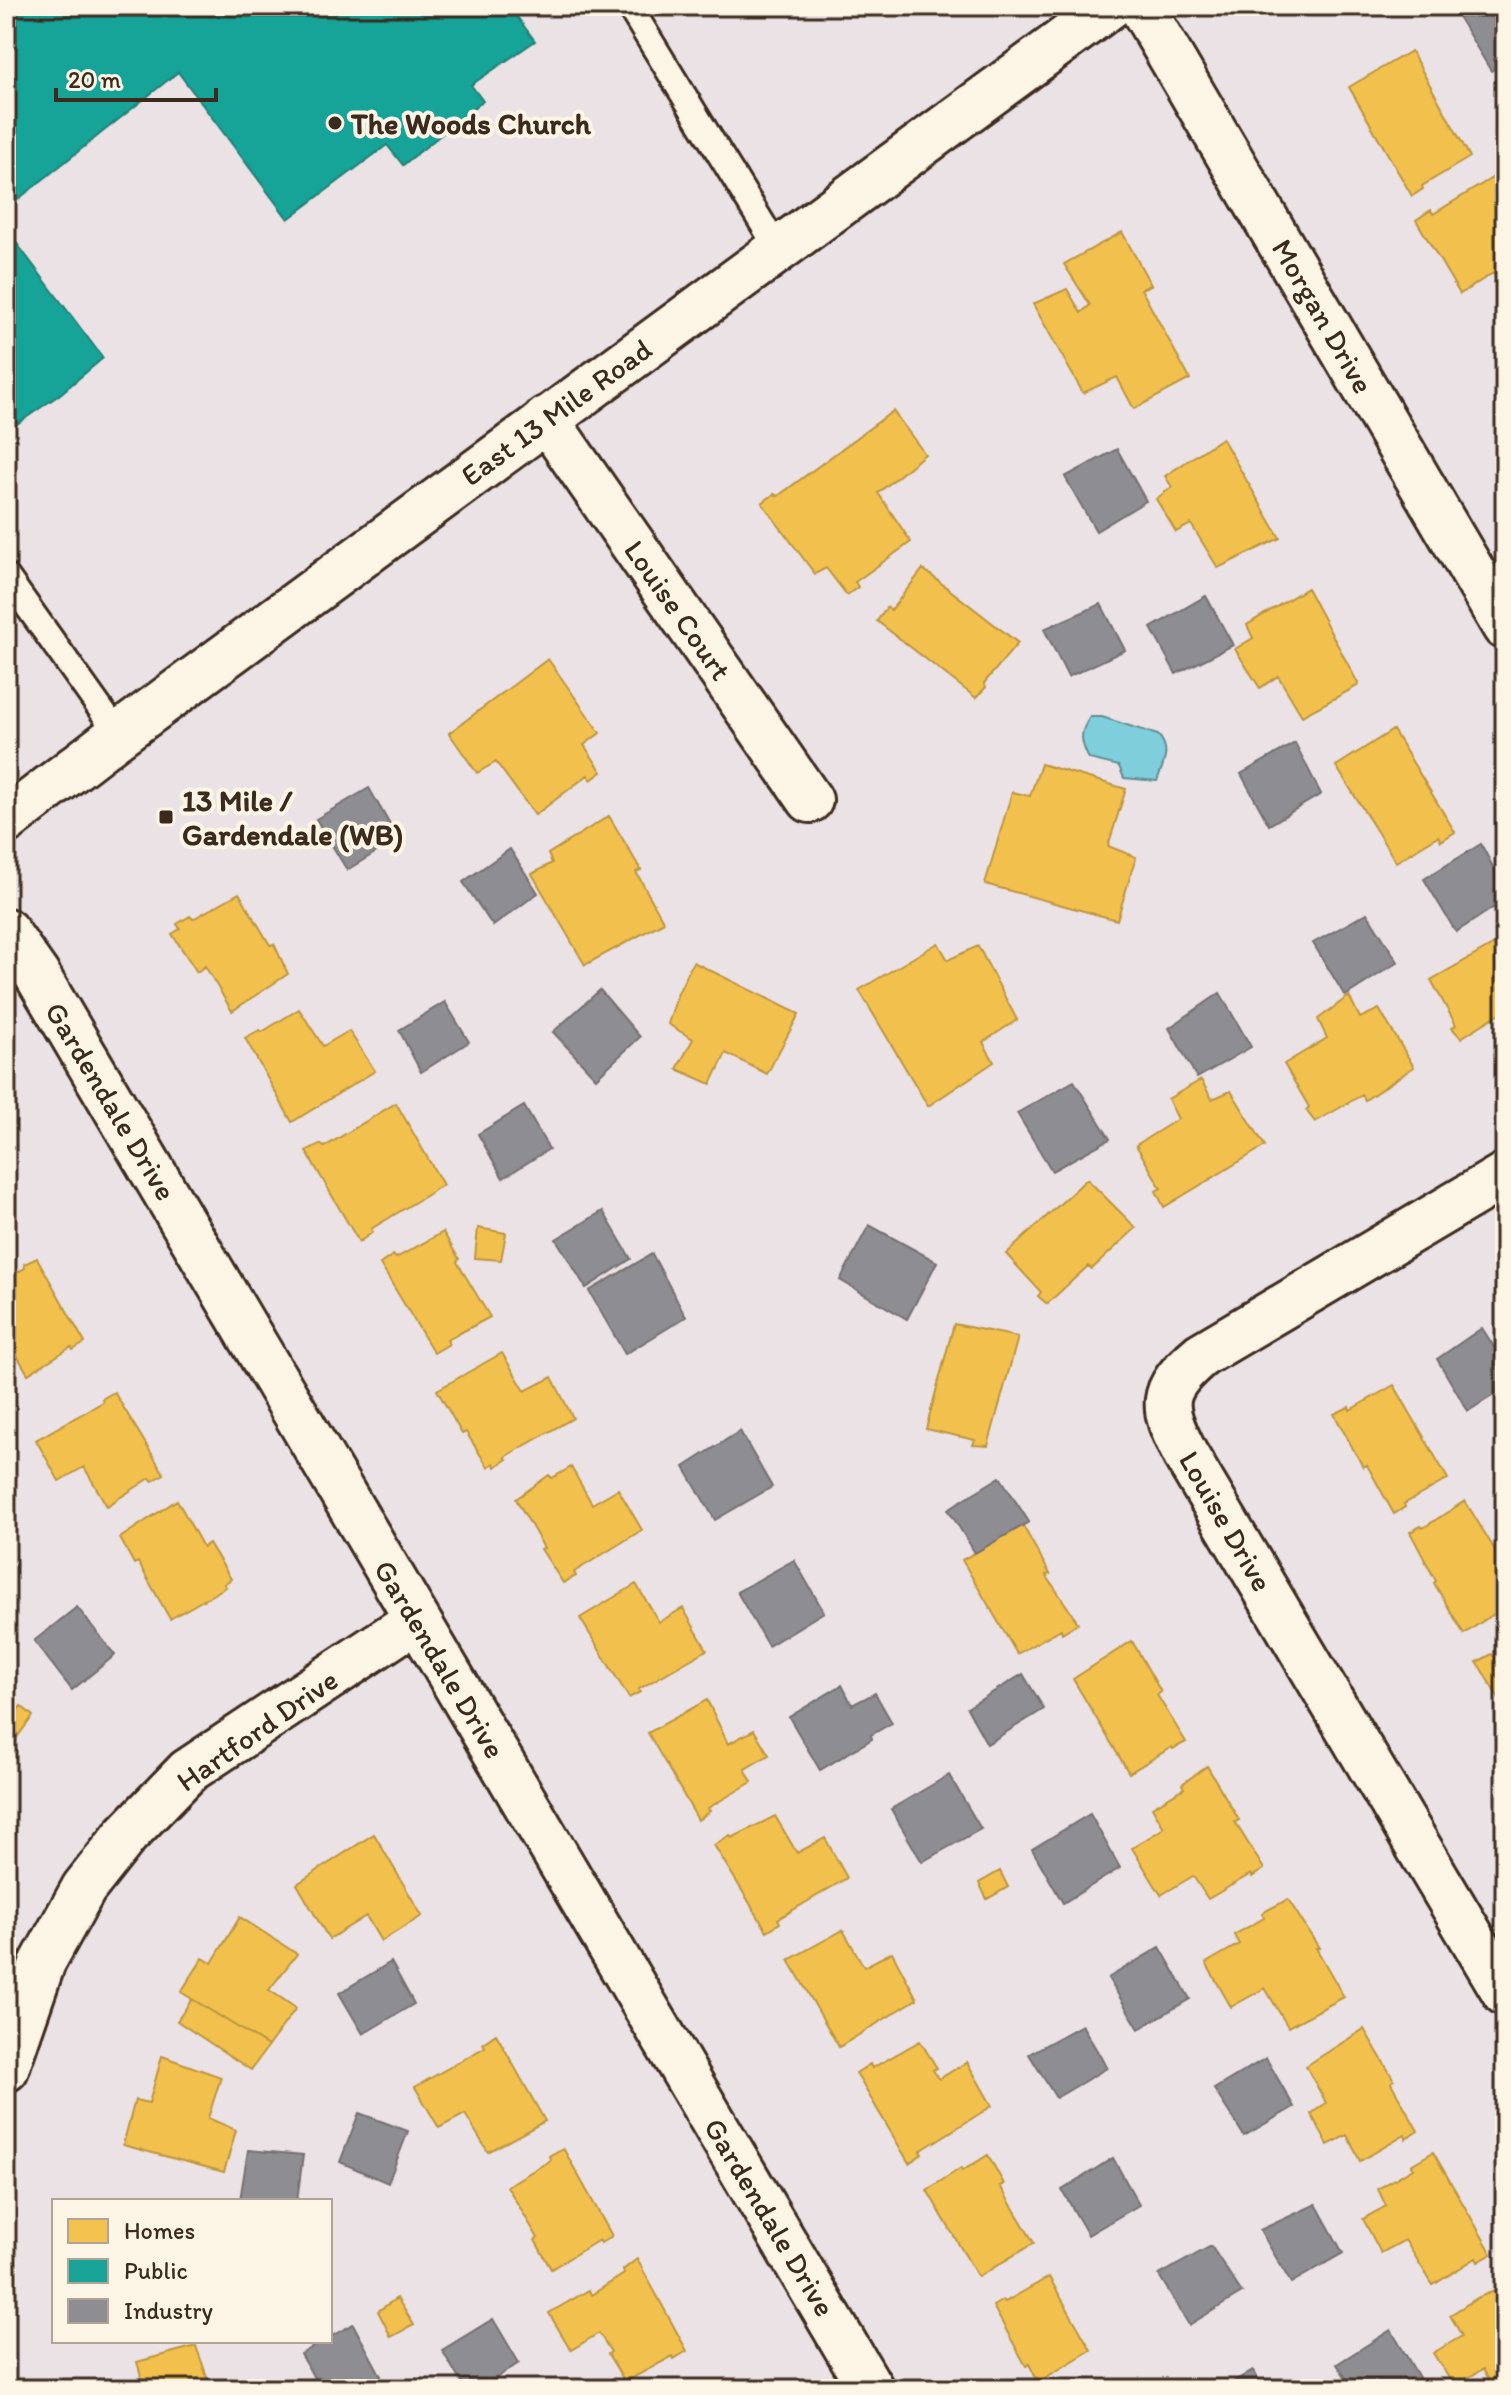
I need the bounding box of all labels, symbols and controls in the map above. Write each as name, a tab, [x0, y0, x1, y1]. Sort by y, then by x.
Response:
scale bar	[56, 52, 216, 102]
text: 20 m	[68, 65, 121, 94]
place label: The Woods Church	[350, 105, 592, 142]
marker: The Woods Church	[326, 114, 344, 132]
street label: Morgan Drive	[1264, 232, 1382, 400]
street label: East 13 Mile Road	[453, 330, 659, 494]
street label: Louise Court	[616, 533, 740, 687]
place label: 13 Mile / Gardendale (WB)	[182, 782, 403, 853]
marker: 13 Mile / Gardendale (WB)	[157, 808, 175, 826]
street label: Gardendale Drive	[37, 995, 185, 1207]
street label: Louise Drive	[1171, 1444, 1281, 1598]
street label: Gardendale Drive	[366, 1553, 514, 1765]
street label: Hartford Drive	[169, 1661, 345, 1799]
street label: Gardendale Drive	[696, 2111, 844, 2323]
legend	[52, 2199, 332, 2343]
text: Homes	[124, 2216, 195, 2245]
text: Public	[124, 2256, 188, 2285]
text: Industry	[124, 2296, 213, 2325]

